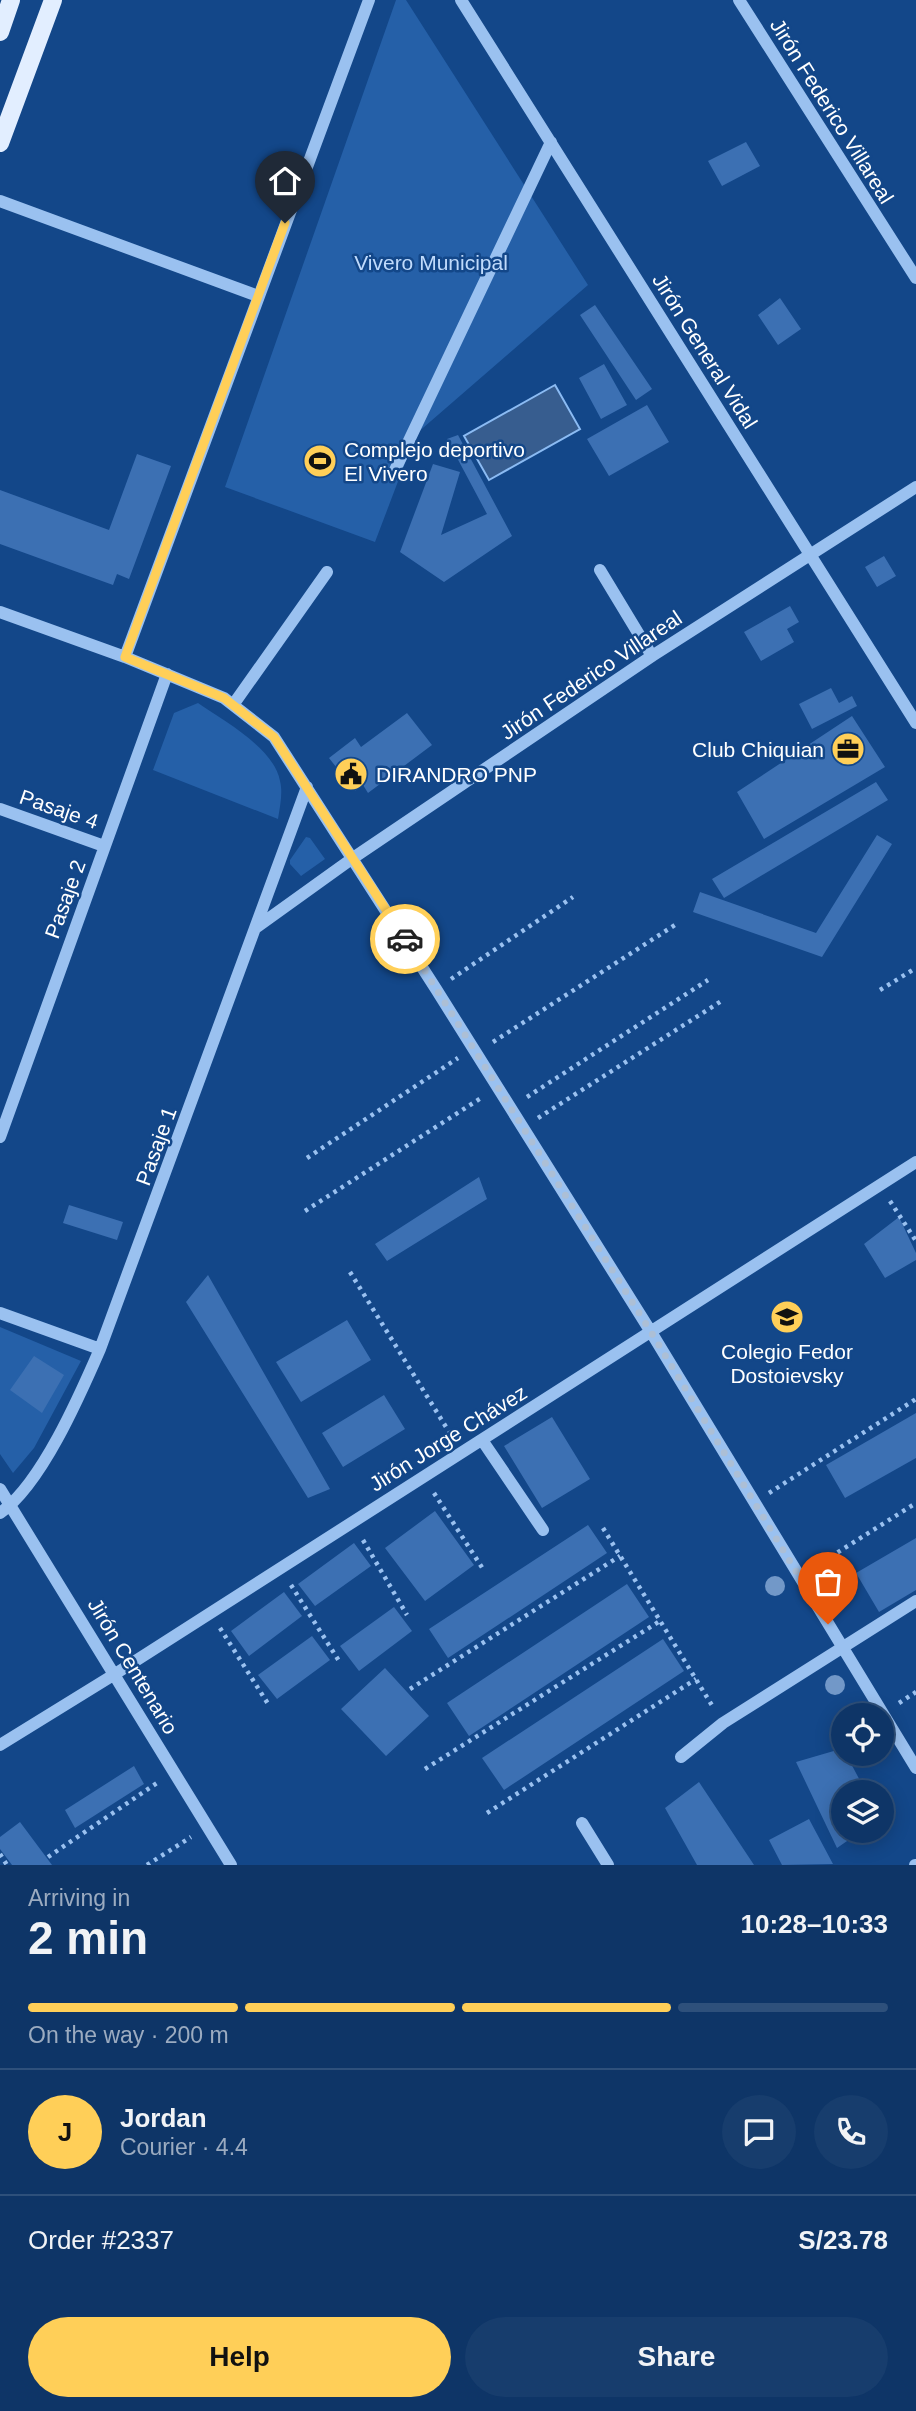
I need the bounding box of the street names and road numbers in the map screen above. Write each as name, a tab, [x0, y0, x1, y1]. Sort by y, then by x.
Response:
street label: Jirón Federico Villareal	[766, 14, 898, 208]
street label: Jirón General Vidal	[648, 269, 762, 433]
street label: Jirón Federico Villareal	[496, 606, 686, 744]
street label: Pasaje 4	[17, 785, 102, 833]
street label: Pasaje 2	[40, 857, 90, 941]
street label: Pasaje 1	[131, 1104, 181, 1188]
street label: Jirón Jorge Chávez	[365, 1380, 531, 1496]
street label: Jirón Centenario	[83, 1594, 183, 1738]

